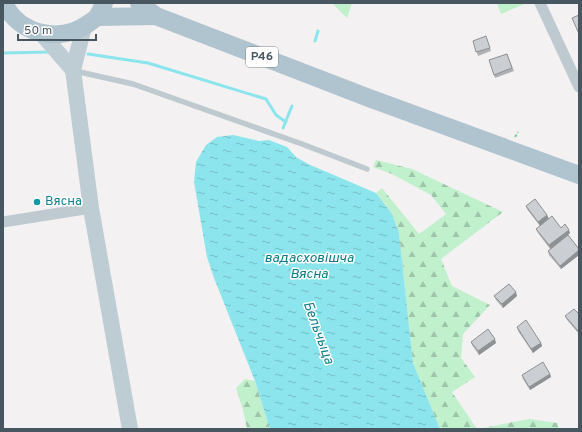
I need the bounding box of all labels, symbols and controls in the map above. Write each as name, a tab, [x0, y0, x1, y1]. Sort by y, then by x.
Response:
scale bar	[18, 16, 96, 42]
text: 50 m	[24, 23, 52, 39]
road number: Р46	[246, 47, 278, 67]
place label: Вясна	[45, 194, 82, 210]
marker: Вясна	[32, 197, 42, 207]
water label: вадасховішча Вясна	[264, 250, 354, 283]
water label: Бельчыца	[299, 299, 337, 367]

